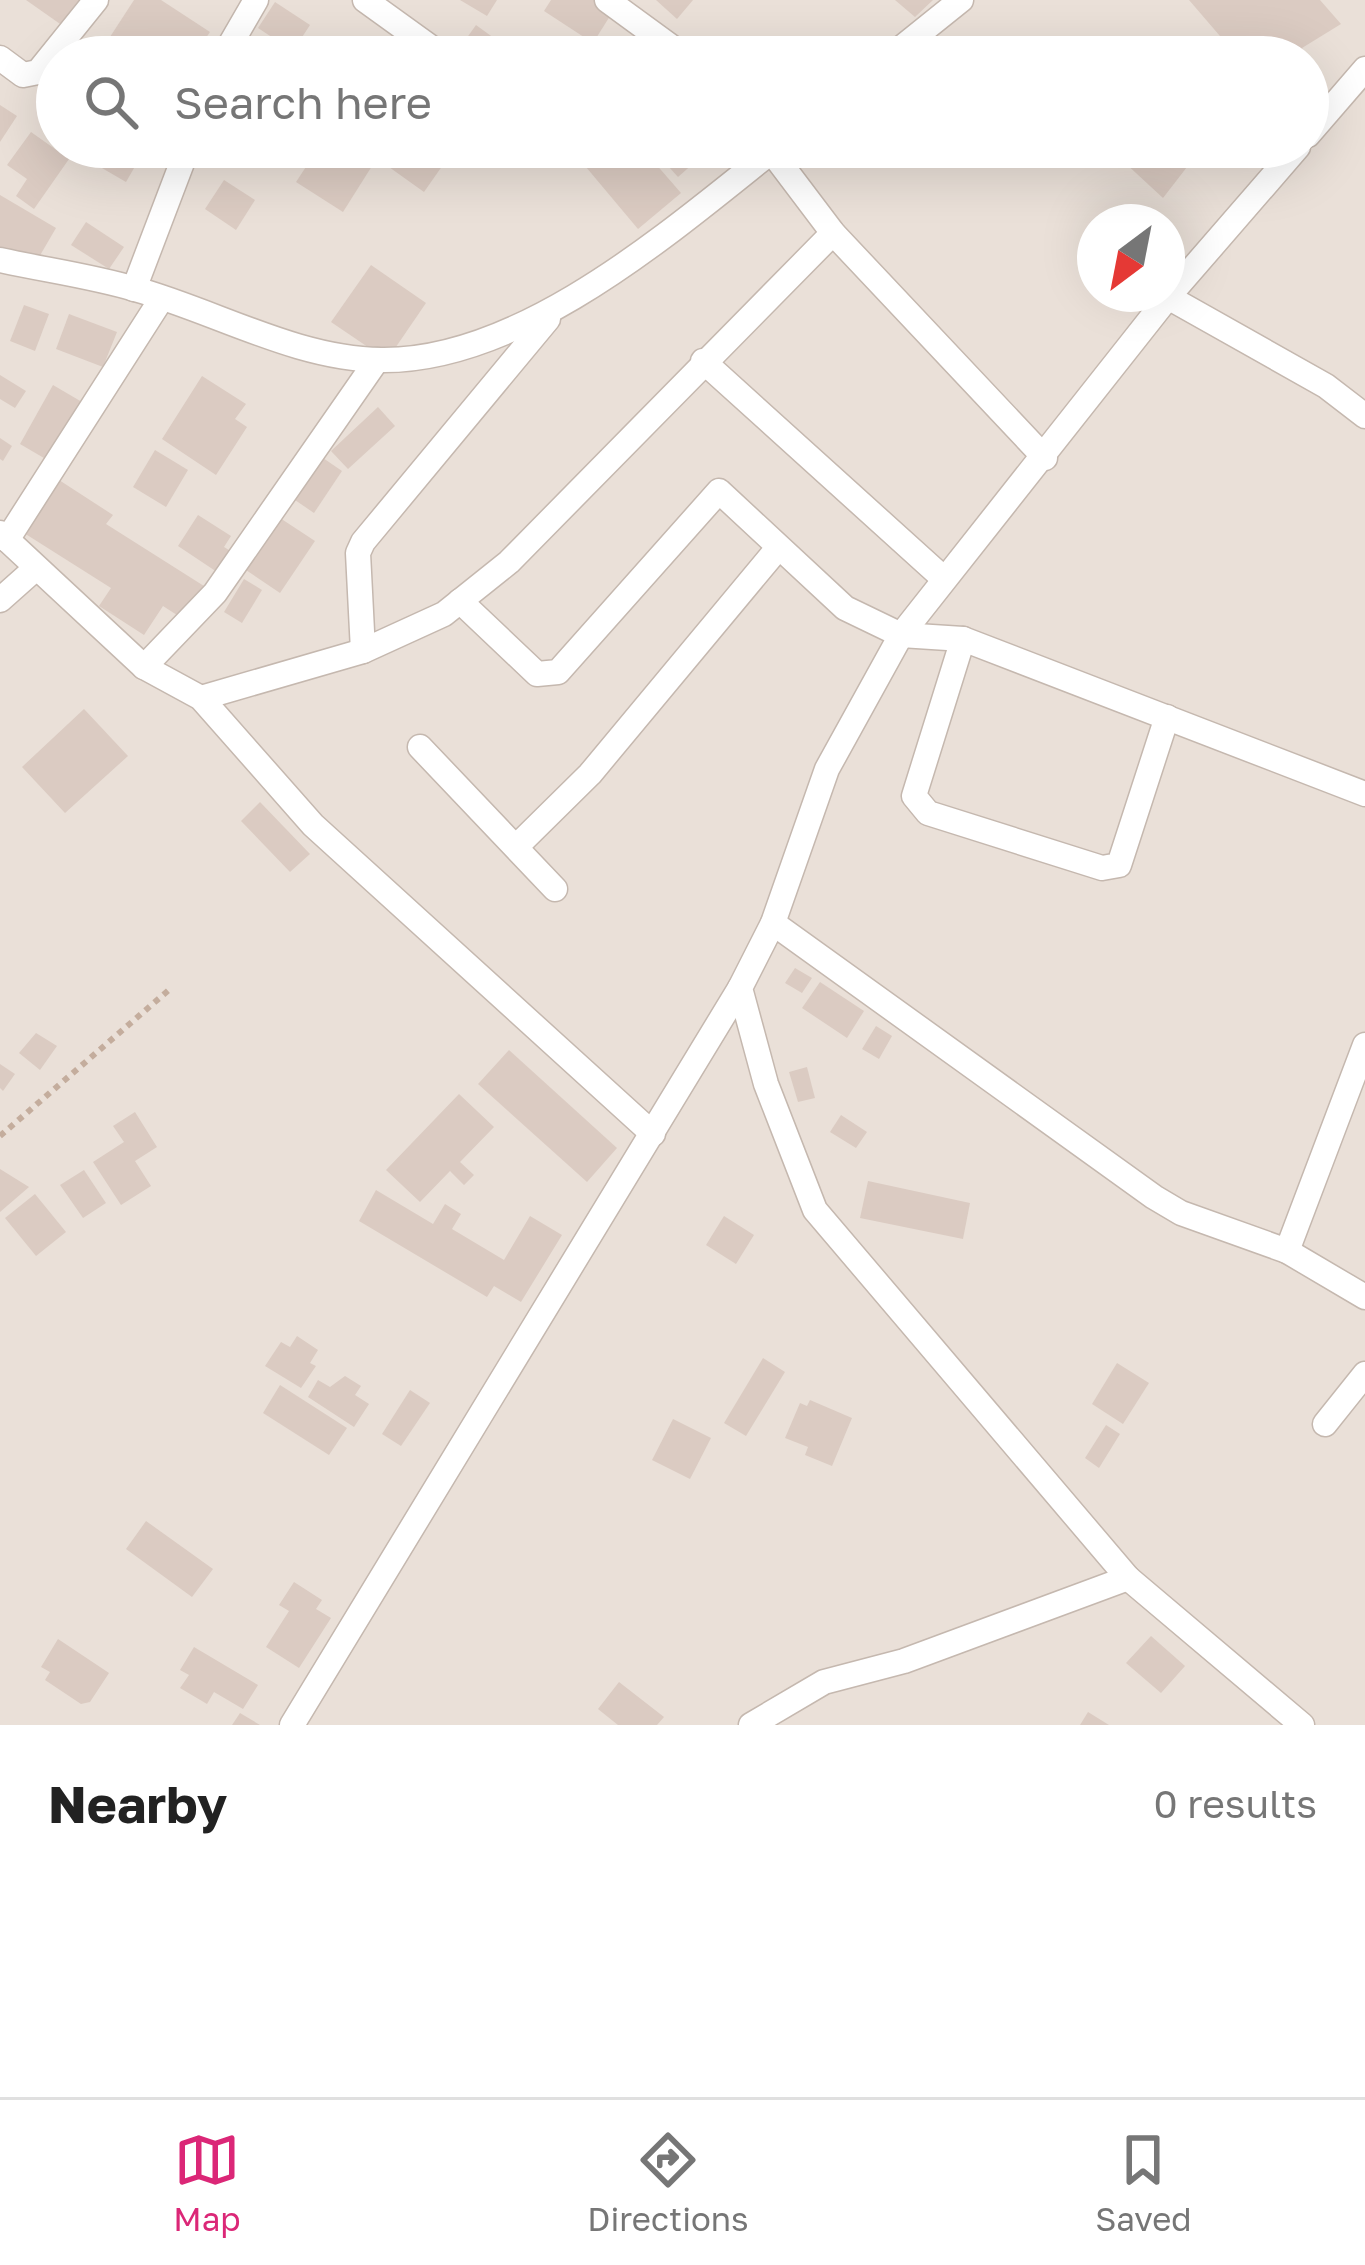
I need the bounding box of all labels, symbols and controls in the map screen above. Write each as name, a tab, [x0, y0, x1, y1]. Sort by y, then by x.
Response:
search box	[36, 36, 1329, 168]
icon: search	[78, 69, 144, 135]
text: Search here	[174, 75, 432, 129]
north arrow	[1077, 204, 1185, 312]
text: Nearby	[48, 1773, 227, 1834]
text: 0 results	[1153, 1780, 1317, 1827]
tab: Map	[173, 2127, 241, 2238]
tab: Directions	[587, 2127, 749, 2238]
tab: Saved	[1095, 2127, 1192, 2238]

